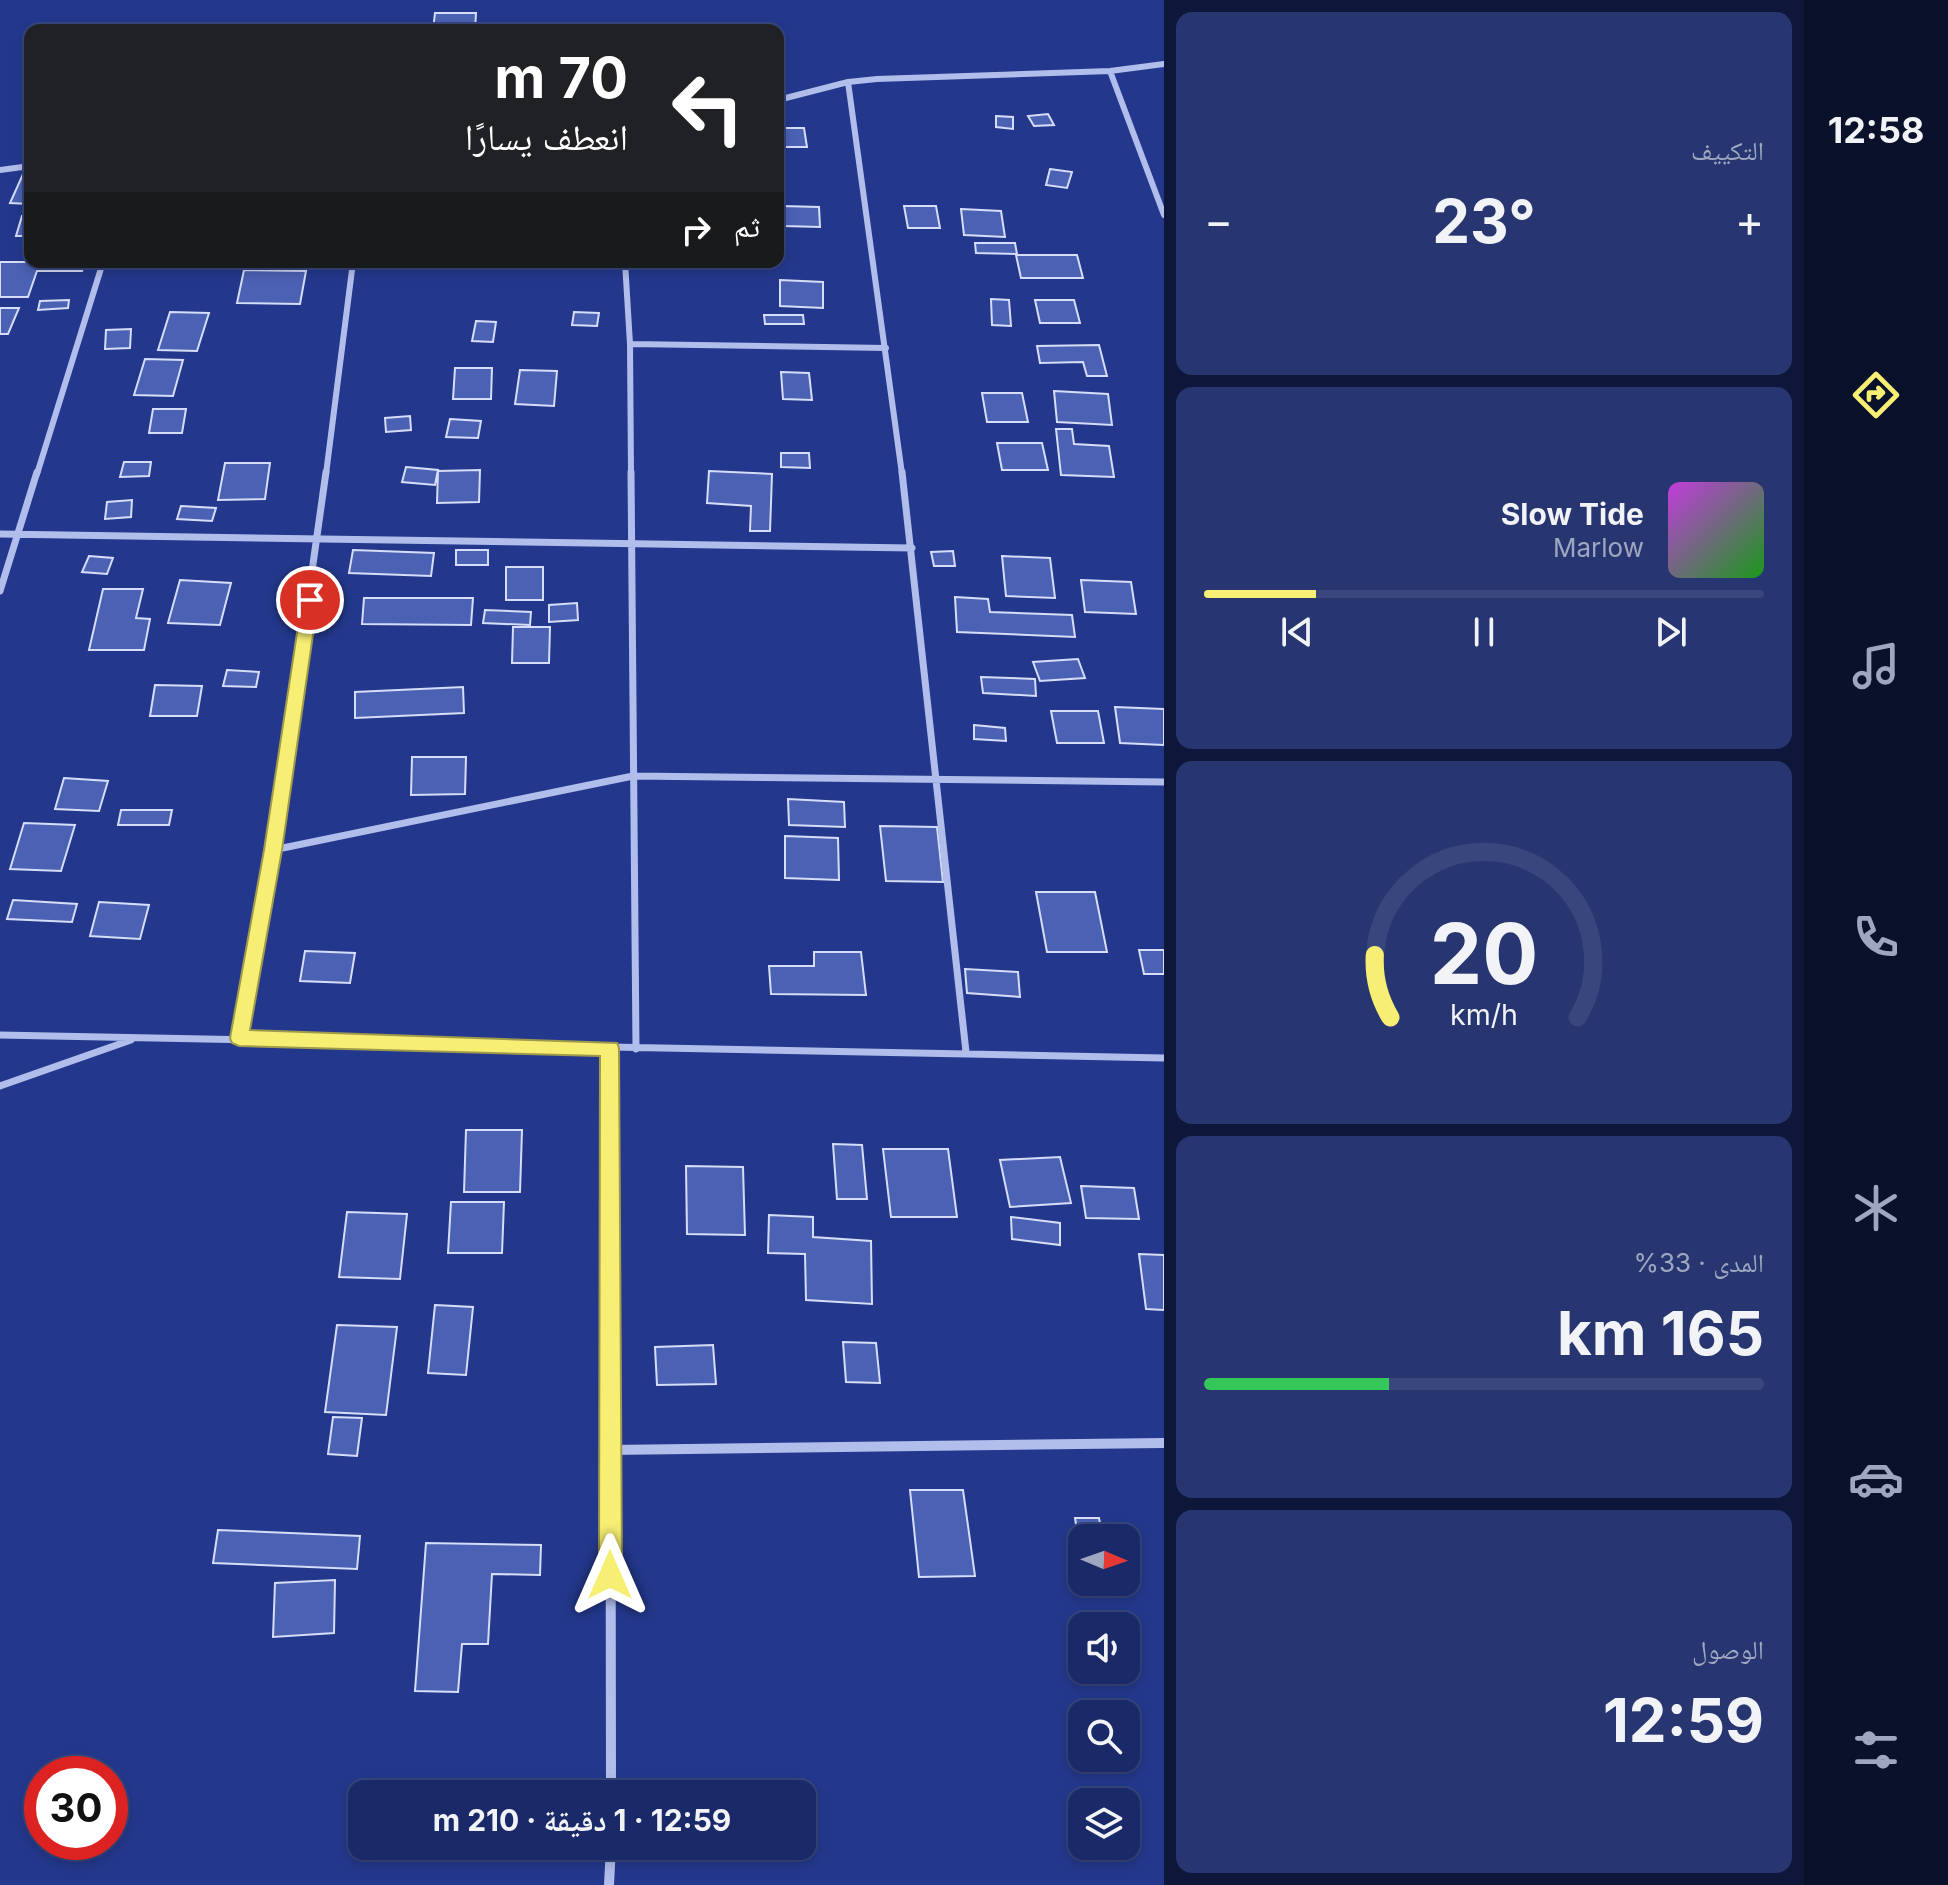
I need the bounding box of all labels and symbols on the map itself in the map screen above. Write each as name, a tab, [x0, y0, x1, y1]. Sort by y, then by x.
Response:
pin	[276, 566, 344, 634]
north arrow	[1068, 1524, 1140, 1596]
position arrow	[568, 1533, 652, 1617]
speed limit sign: 30	[24, 1756, 128, 1860]

